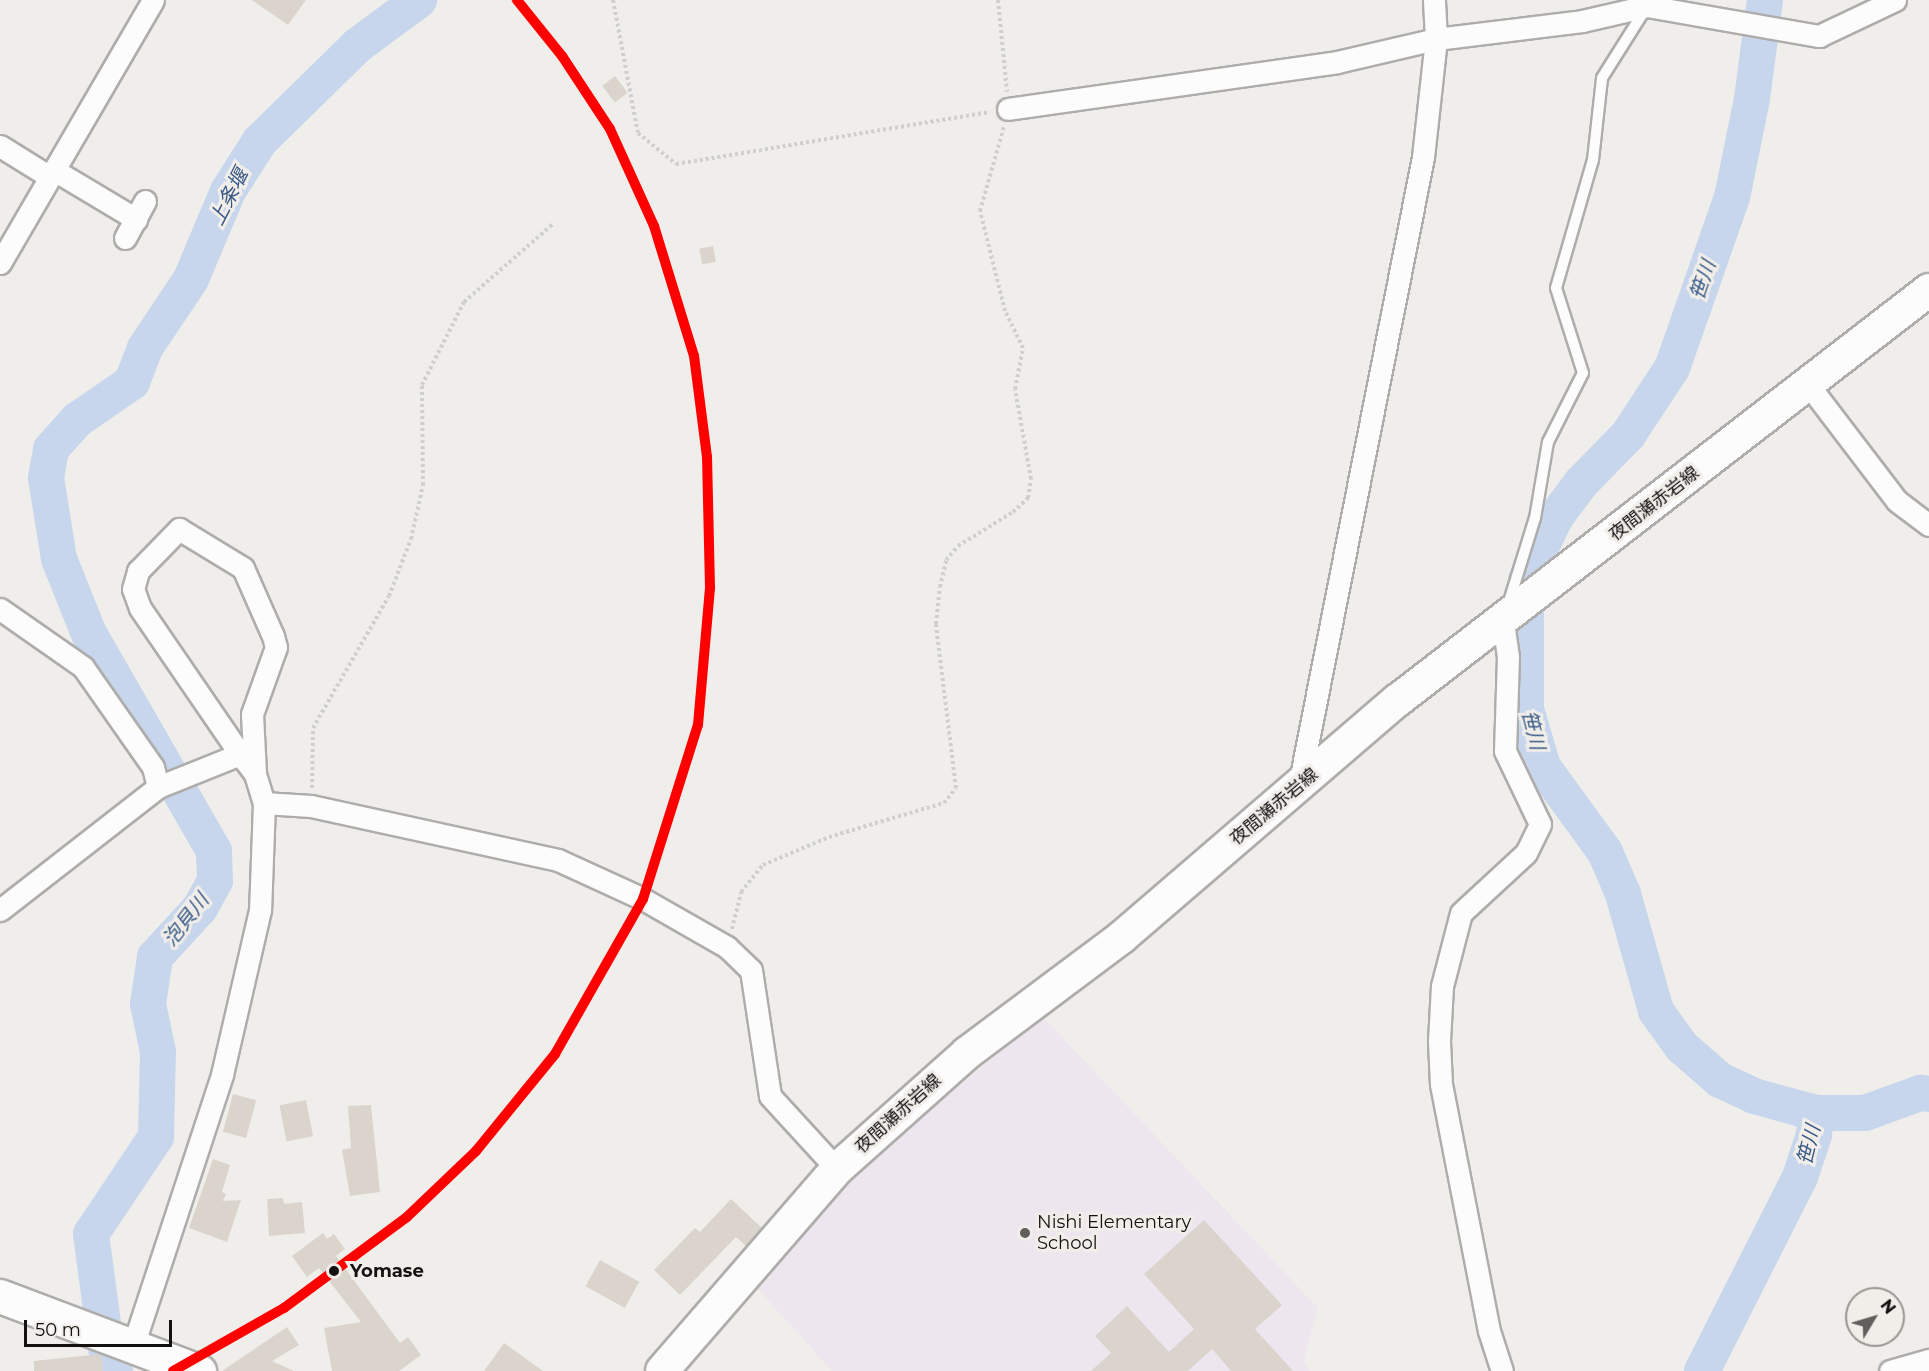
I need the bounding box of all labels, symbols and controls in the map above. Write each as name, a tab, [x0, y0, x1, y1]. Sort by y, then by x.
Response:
water label: 上条堰	[205, 165, 253, 229]
water label: 笹川	[1685, 257, 1721, 303]
street label: 夜間瀬赤岩線	[1605, 462, 1703, 546]
water label: 笹川	[1517, 708, 1549, 752]
street label: 夜間瀬赤岩線	[1226, 764, 1322, 850]
water label: 泡貝川	[158, 889, 214, 951]
street label: 夜間瀬赤岩線	[851, 1070, 945, 1158]
water label: 笹川	[1793, 1123, 1825, 1167]
place label: Nishi Elementary School	[1037, 1212, 1191, 1254]
marker: Nishi Elementary School	[1018, 1226, 1032, 1240]
marker: Yomase	[323, 1260, 345, 1282]
place label: Yomase	[350, 1260, 424, 1282]
north arrow	[1845, 1287, 1905, 1347]
text: N	[1877, 1296, 1899, 1318]
scale bar	[27, 1308, 176, 1346]
text: 50 m	[35, 1319, 81, 1341]

